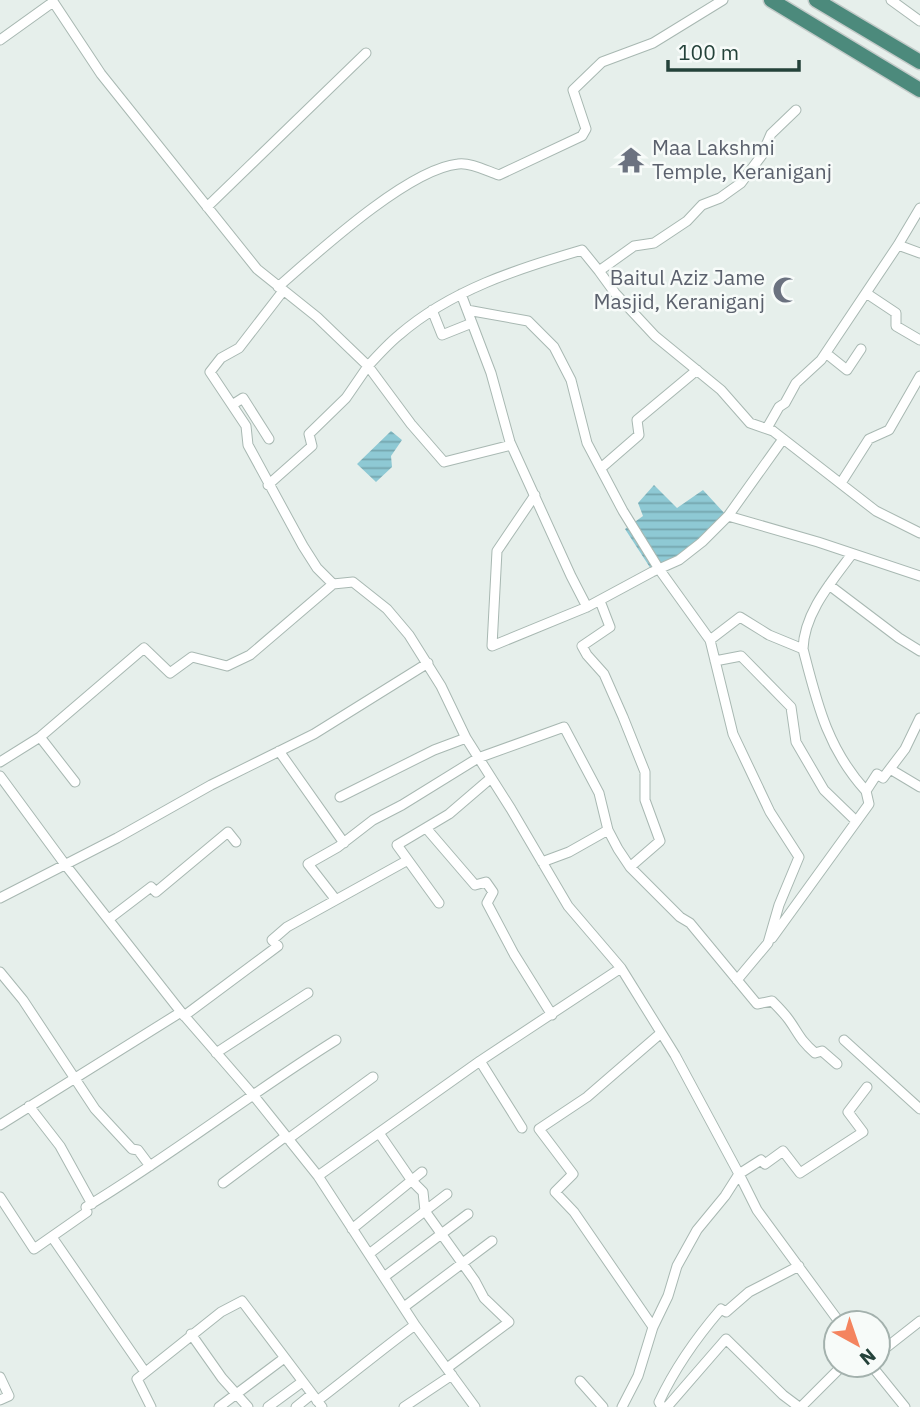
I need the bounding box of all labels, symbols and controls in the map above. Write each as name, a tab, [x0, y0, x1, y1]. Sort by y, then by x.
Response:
scale bar	[668, 28, 799, 72]
text: 100 m	[678, 38, 739, 66]
place label: Maa Lakshmi Temple, Keraniganj	[652, 133, 832, 185]
temple icon: Maa Lakshmi Temple, Keraniganj	[616, 145, 646, 175]
place label: Baitul Aziz Jame Masjid, Keraniganj	[593, 263, 765, 315]
mosque icon: Baitul Aziz Jame Masjid, Keraniganj	[771, 275, 801, 305]
north arrow	[822, 1309, 892, 1379]
text: N	[855, 1343, 881, 1371]

